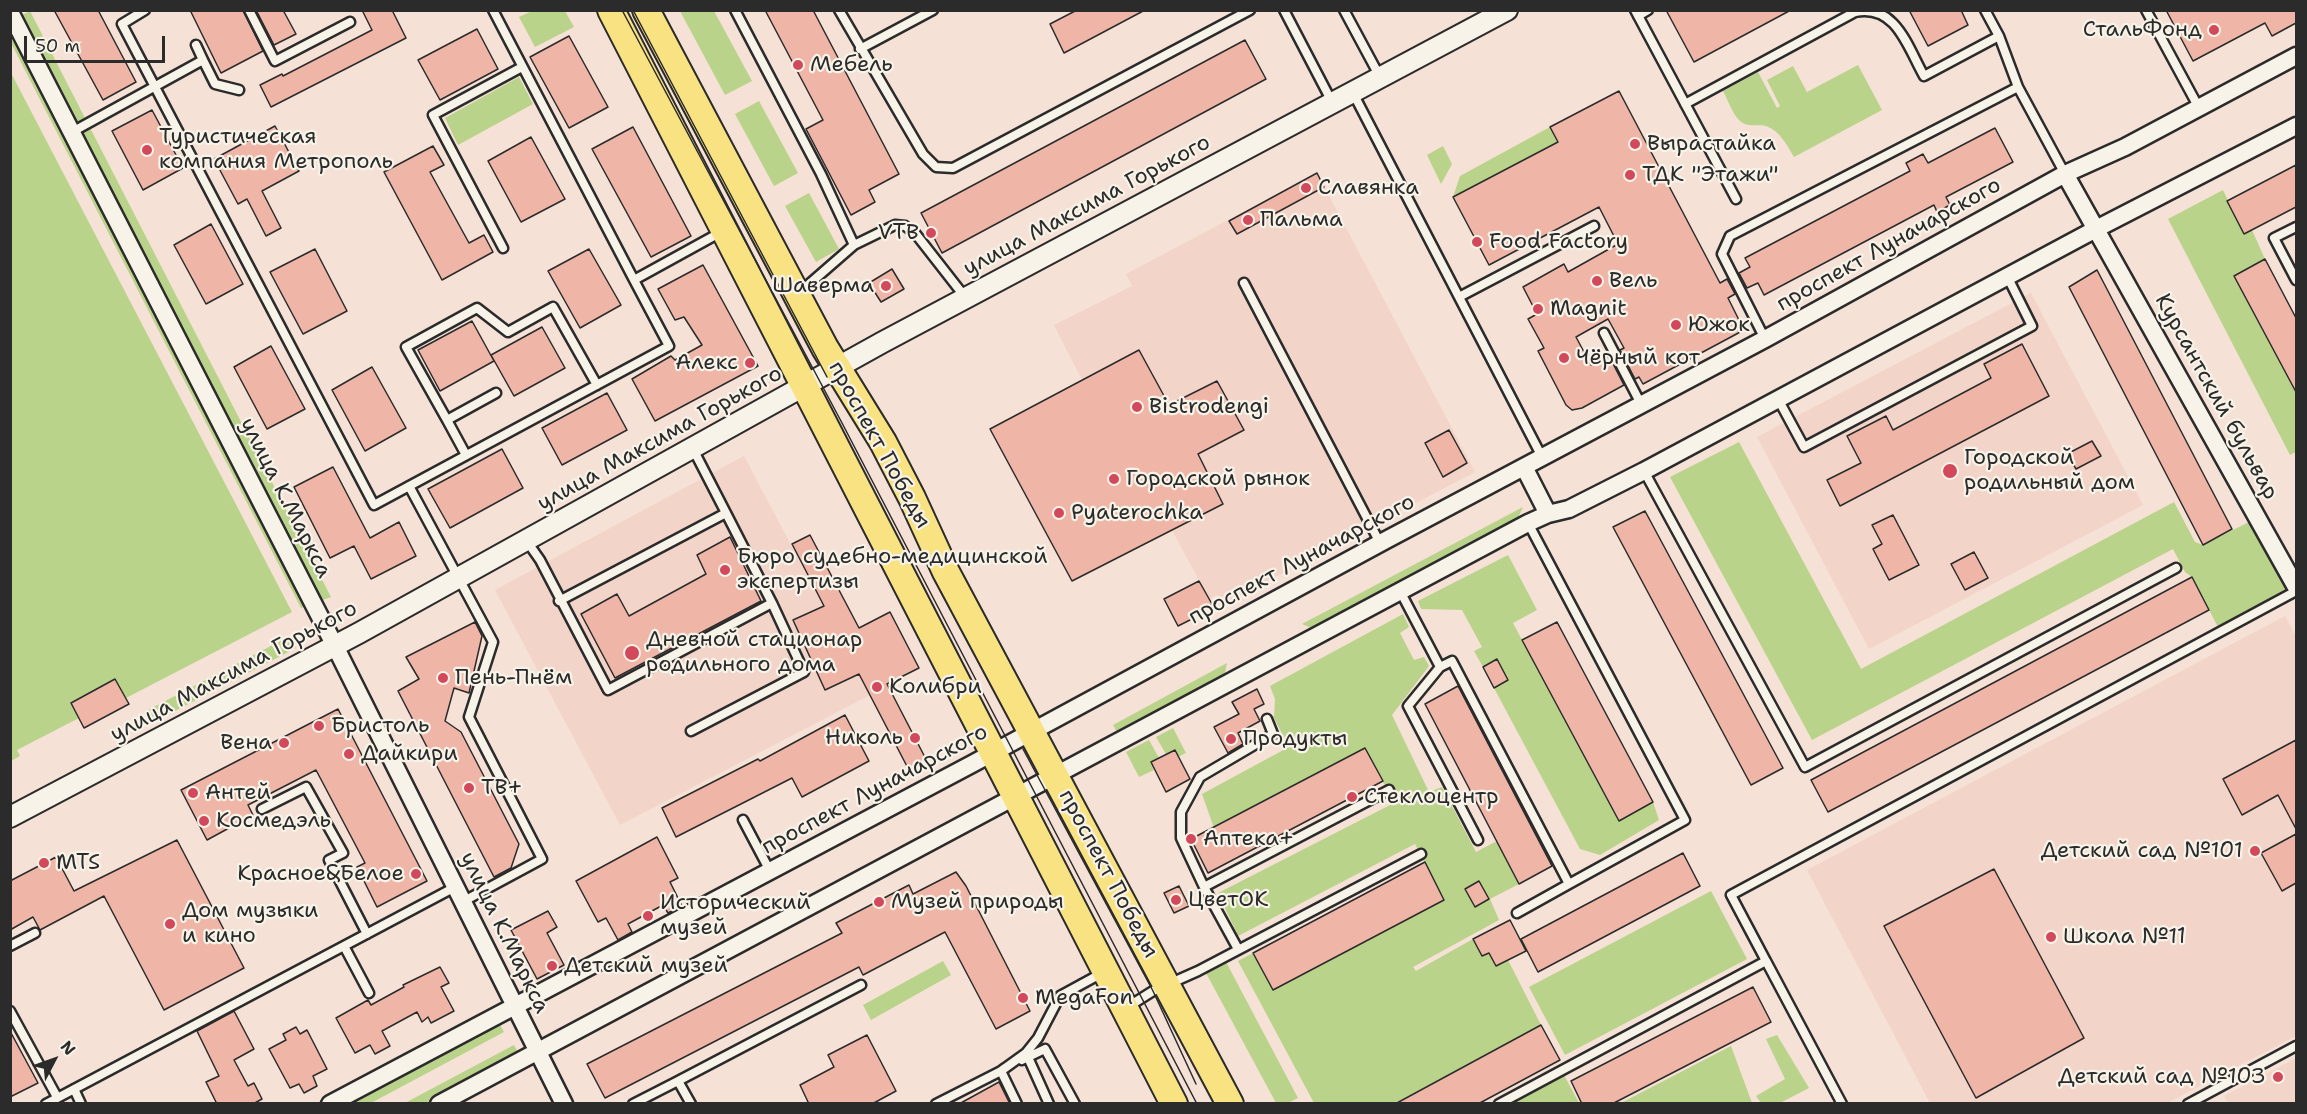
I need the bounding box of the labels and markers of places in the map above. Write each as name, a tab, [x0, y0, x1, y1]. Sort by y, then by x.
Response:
place label: СтальФонд	[2083, 17, 2202, 43]
marker: СтальФонд	[2207, 23, 2221, 37]
place label: Мебель	[810, 52, 893, 78]
marker: Мебель	[791, 58, 805, 72]
place label: Туристическая компания Метрополь	[159, 124, 393, 176]
place label: Вырастайка	[1647, 131, 1776, 157]
marker: Вырастайка	[1628, 137, 1642, 151]
marker: Туристическая компания Метрополь	[140, 143, 154, 157]
place label: ТДК "Этажи"	[1642, 162, 1779, 188]
marker: ТДК "Этажи"	[1623, 168, 1637, 182]
place label: Славянка	[1318, 175, 1419, 201]
marker: Славянка	[1299, 181, 1313, 195]
place label: Пальма	[1260, 207, 1343, 233]
marker: Пальма	[1241, 213, 1255, 227]
place label: VTB	[878, 220, 919, 246]
marker: VTB	[924, 226, 938, 240]
place label: Food Factory	[1489, 229, 1628, 255]
marker: Food Factory	[1470, 235, 1484, 249]
place label: Вель	[1609, 268, 1657, 294]
place label: Шаверма	[772, 273, 874, 299]
marker: Вель	[1590, 274, 1604, 288]
marker: Шаверма	[879, 279, 893, 293]
place label: Magnit	[1550, 296, 1627, 322]
marker: Magnit	[1531, 302, 1545, 316]
place label: Южок	[1688, 312, 1750, 338]
marker: Южок	[1669, 318, 1683, 332]
place label: Чёрный кот	[1576, 345, 1700, 371]
place label: Алекс	[675, 350, 738, 376]
marker: Чёрный кот	[1557, 351, 1571, 365]
marker: Алекс	[743, 356, 757, 370]
place label: Bistrodengi	[1149, 394, 1269, 420]
marker: Bistrodengi	[1130, 400, 1144, 414]
place label: Городской родильный дом	[1964, 445, 2135, 496]
marker: Городской родильный дом	[1941, 462, 1959, 480]
place label: Городской рынок	[1126, 466, 1310, 492]
marker: Городской рынок	[1107, 472, 1121, 486]
place label: Pyaterochka	[1071, 500, 1203, 526]
marker: Pyaterochka	[1052, 506, 1066, 520]
place label: Бюро судебно-медицинской экспертизы	[737, 544, 1048, 596]
marker: Бюро судебно-медицинской экспертизы	[718, 563, 732, 577]
place label: Дневной стационар родильного дома	[646, 627, 862, 678]
marker: Дневной стационар родильного дома	[623, 644, 641, 662]
place label: Пень-Пнём	[455, 665, 572, 691]
marker: Пень-Пнём	[436, 671, 450, 685]
place label: Колибри	[889, 674, 982, 700]
marker: Колибри	[870, 680, 884, 694]
place label: Бристоль	[331, 713, 429, 739]
marker: Бристоль	[312, 719, 326, 733]
place label: Николь	[825, 725, 903, 751]
place label: Продукты	[1243, 726, 1348, 752]
place label: Вена	[220, 730, 272, 756]
marker: Николь	[908, 731, 922, 745]
marker: Продукты	[1224, 732, 1238, 746]
marker: Вена	[277, 736, 291, 750]
place label: Дайкири	[361, 741, 458, 767]
marker: Дайкири	[342, 747, 356, 761]
place label: ТВ+	[481, 775, 523, 801]
place label: Антей	[205, 780, 271, 806]
marker: ТВ+	[462, 781, 476, 795]
place label: Стеклоцентр	[1364, 784, 1499, 810]
marker: Антей	[186, 786, 200, 800]
marker: Стеклоцентр	[1345, 790, 1359, 804]
place label: Космедэль	[216, 808, 331, 834]
marker: Космедэль	[197, 814, 211, 828]
place label: Аптека+	[1203, 826, 1294, 852]
marker: Аптека+	[1184, 832, 1198, 846]
place label: Детский сад №101	[2041, 838, 2243, 864]
marker: Детский сад №101	[2248, 844, 2262, 858]
place label: MTS	[56, 850, 100, 876]
marker: MTS	[37, 856, 51, 870]
place label: Красное&Белое	[237, 861, 404, 887]
marker: Красное&Белое	[409, 867, 423, 881]
place label: ЦветОК	[1188, 887, 1268, 913]
place label: Музей природы	[891, 889, 1064, 915]
place label: Исторический музей	[660, 890, 811, 942]
marker: ЦветОК	[1169, 893, 1183, 907]
marker: Музей природы	[872, 895, 886, 909]
place label: Дом музыки и кино	[182, 898, 318, 950]
marker: Исторический музей	[641, 909, 655, 923]
marker: Дом музыки и кино	[163, 917, 177, 931]
place label: Школа №11	[2063, 924, 2186, 950]
marker: Школа №11	[2044, 930, 2058, 944]
place label: Детский музей	[564, 953, 728, 979]
marker: Детский музей	[545, 959, 559, 973]
place label: MegaFon	[1035, 985, 1133, 1011]
marker: MegaFon	[1016, 991, 1030, 1005]
place label: Детский сад №103	[2058, 1064, 2266, 1090]
marker: Детский сад №103	[2271, 1070, 2285, 1084]

